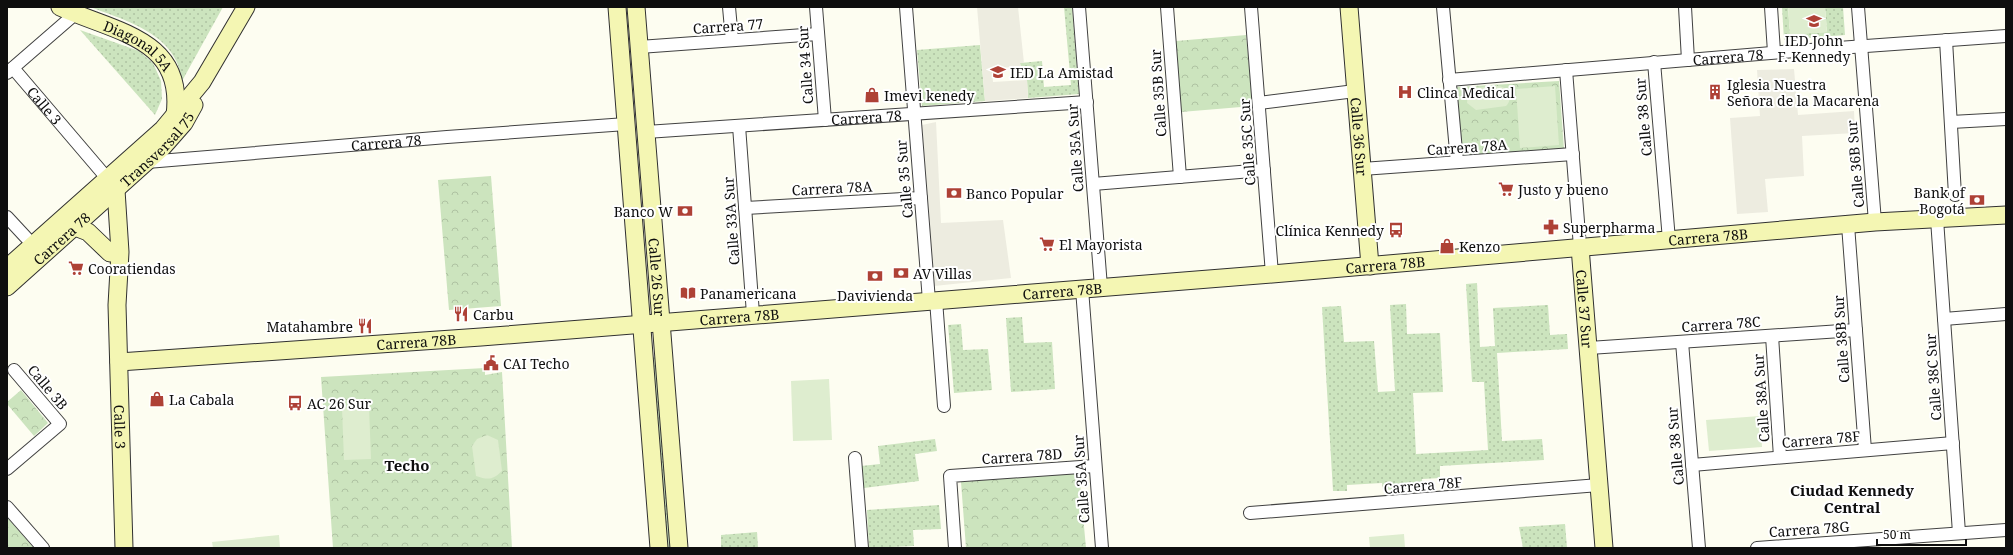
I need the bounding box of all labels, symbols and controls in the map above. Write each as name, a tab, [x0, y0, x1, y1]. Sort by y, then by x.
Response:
school or university icon: IED John F. Kennedy	[1805, 12, 1823, 30]
street label: Carrera 77	[692, 14, 764, 38]
street label: Diagonal 5A	[101, 16, 177, 75]
street label: Calle 34 Sur	[793, 25, 817, 105]
place label: IED John F. Kennedy	[1778, 31, 1850, 66]
street label: Carrera 78	[1692, 44, 1764, 69]
street label: Calle 35B Sur	[1145, 48, 1171, 137]
school or university icon: IED La Amistad	[989, 63, 1007, 81]
place label: IED La Amistad	[1010, 63, 1114, 82]
place label: Iglesia Nuestra Señora de la Macarena	[1727, 75, 1880, 110]
street label: Calle 38 Sur	[1630, 77, 1656, 157]
street label: Calle 3	[23, 82, 66, 128]
hospital icon: Clinca Medical	[1396, 83, 1414, 101]
place label: Clinca Medical	[1417, 83, 1515, 102]
building icon: Iglesia Nuestra Señora de la Macarena	[1706, 83, 1724, 101]
shop icon: Imevi kenedy	[863, 86, 881, 104]
place label: Imevi kenedy	[884, 86, 975, 105]
street label: Calle 35C Sur	[1234, 97, 1260, 186]
street label: Calle 36 Sur	[1347, 97, 1372, 177]
street label: Calle 35A Sur	[1062, 103, 1088, 193]
street label: Carrera 78	[831, 105, 903, 129]
street label: Transversal 75	[116, 108, 198, 191]
street label: Calle 36B Sur	[1842, 119, 1868, 209]
street label: Carrera 78	[350, 130, 422, 154]
street label: Carrera 78A	[1426, 135, 1508, 159]
street label: Calle 35 Sur	[891, 139, 917, 219]
street label: Calle 33A Sur	[718, 176, 744, 266]
street label: Carrera 78A	[791, 176, 873, 200]
supermarket icon: Justo y bueno	[1497, 180, 1515, 198]
place label: Justo y bueno	[1517, 180, 1608, 199]
place label: Bank of Bogotá	[1914, 183, 1967, 218]
bank icon: Banco Popular	[945, 184, 963, 202]
place label: Banco Popular	[966, 184, 1064, 203]
bank icon: Bank of Bogotá	[1968, 191, 1986, 209]
place label: Banco W	[614, 202, 673, 221]
bank icon: Banco W	[676, 202, 694, 220]
street label: Carrera 78	[29, 207, 94, 269]
pharmacy icon: Superpharma	[1542, 218, 1560, 236]
place label: Superpharma	[1563, 218, 1655, 237]
place label: Clínica Kennedy	[1276, 221, 1384, 240]
bus stop icon: Clínica Kennedy	[1387, 221, 1405, 239]
street label: Carrera 78B	[1667, 224, 1749, 249]
supermarket icon: El Mayorista	[1038, 235, 1056, 253]
place label: El Mayorista	[1059, 235, 1143, 254]
street label: Calle 26 Sur	[645, 237, 670, 318]
shop icon: Kenzo	[1438, 237, 1456, 255]
place label: Kenzo	[1459, 237, 1500, 256]
street label: Carrera 78B	[1345, 251, 1426, 277]
supermarket icon: Cooratiendas	[67, 259, 85, 277]
place label: Cooratiendas	[88, 259, 176, 278]
bank icon: AV Villas	[892, 264, 910, 282]
place label: AV Villas	[913, 264, 972, 283]
bank icon: Davivienda	[866, 267, 884, 285]
street label: Calle 37 Sur	[1572, 269, 1598, 349]
street label: Carrera 78B	[1022, 278, 1103, 303]
library icon: Panamericana	[679, 284, 697, 302]
place label: Panamericana	[700, 284, 797, 303]
place label: Davivienda	[837, 286, 913, 305]
street label: Calle 38B Sur	[1828, 294, 1854, 383]
street label: Carrera 78B	[699, 304, 780, 329]
restaurant icon: Carbu	[452, 305, 470, 323]
place label: Carbu	[473, 305, 514, 324]
street label: Carrera 78C	[1681, 312, 1762, 336]
place label: Matahambre	[266, 317, 353, 336]
restaurant icon: Matahambre	[356, 317, 374, 335]
street label: Carrera 78B	[376, 329, 457, 354]
street label: Calle 38C Sur	[1920, 332, 1946, 421]
street label: Calle 38A Sur	[1748, 353, 1774, 443]
public building icon: CAI Techo	[482, 354, 500, 372]
place label: CAI Techo	[503, 354, 569, 373]
street label: Calle 3B	[24, 360, 72, 414]
shop icon: La Cabala	[148, 390, 166, 408]
place label: La Cabala	[169, 390, 235, 409]
bus stop icon: AC 26 Sur	[286, 394, 304, 412]
place label: AC 26 Sur	[307, 394, 372, 413]
street label: Calle 3	[110, 404, 131, 449]
street label: Calle 38 Sur	[1662, 406, 1688, 486]
street label: Carrera 78F	[1781, 426, 1861, 452]
street label: Calle 35A Sur	[1068, 434, 1094, 524]
street label: Carrera 78D	[981, 444, 1063, 468]
district label: Techo	[385, 455, 429, 475]
street label: Carrera 78F	[1383, 472, 1463, 498]
district label: Ciudad Kennedy Central	[1790, 480, 1914, 517]
street label: Carrera 78G	[1768, 517, 1850, 541]
scale bar	[1877, 521, 1966, 547]
text: 50 m	[1883, 526, 1911, 543]

